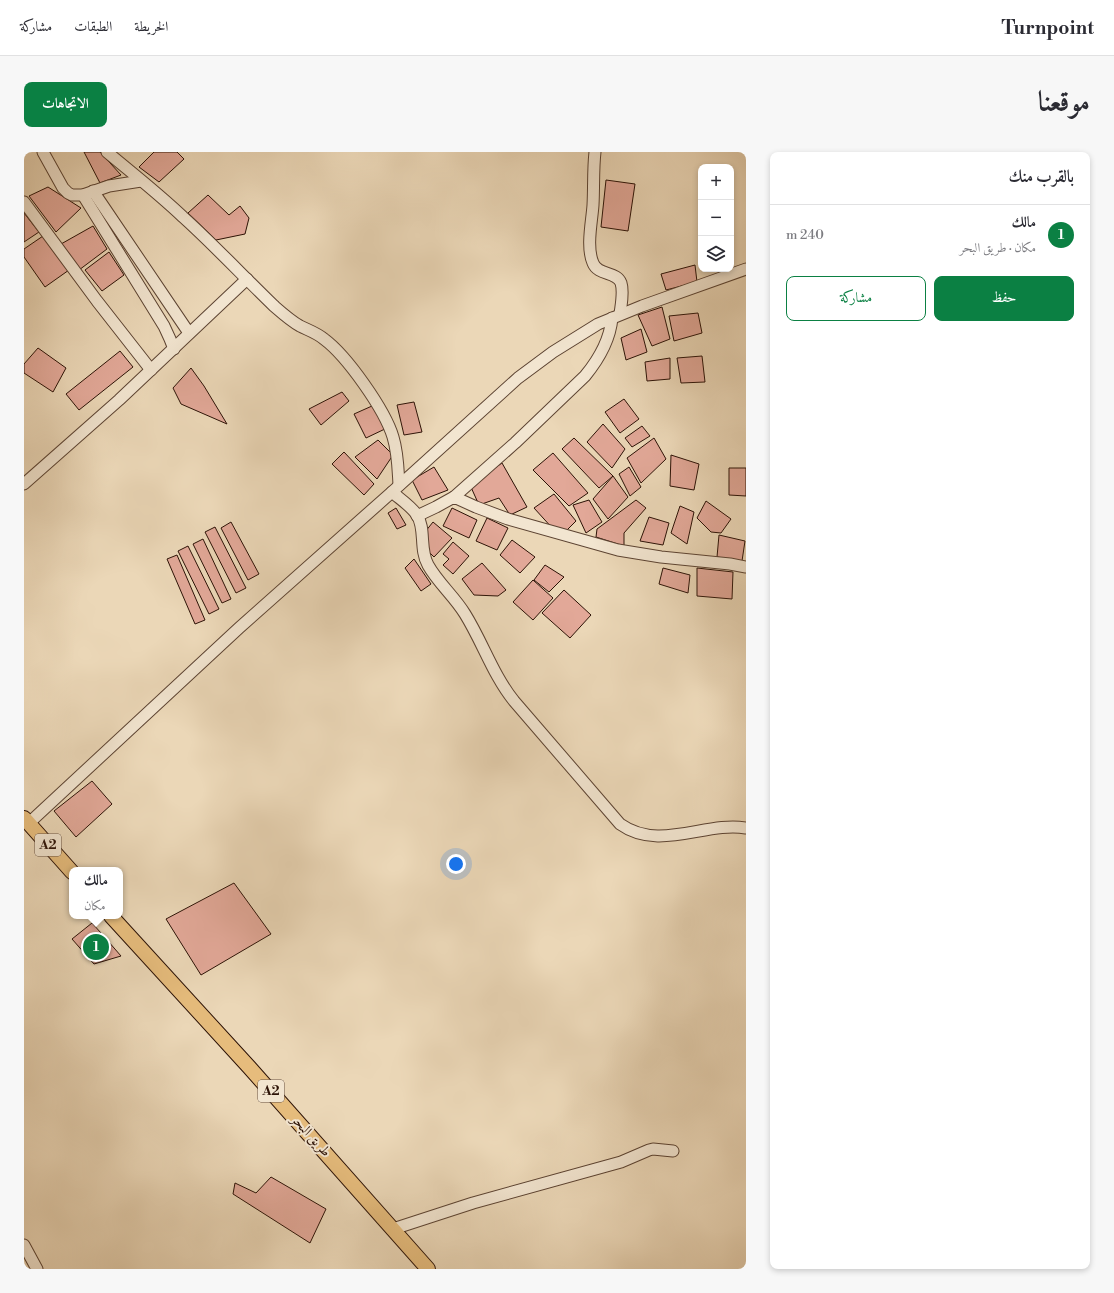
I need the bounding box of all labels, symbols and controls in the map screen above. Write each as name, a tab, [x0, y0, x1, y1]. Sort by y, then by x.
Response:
text: Turnpoint	[1002, 16, 1094, 40]
text: مشاركة	[20, 18, 52, 36]
text: الطبقات	[74, 18, 112, 36]
text: الخريطة	[134, 18, 168, 36]
button: الاتجاهات	[24, 82, 107, 127]
text: موقعنا	[1038, 85, 1090, 120]
map controls	[698, 164, 734, 272]
button: +	[698, 164, 734, 200]
text: بالقرب منك	[1008, 166, 1074, 188]
button: −	[698, 200, 734, 236]
text: مالك	[1012, 213, 1036, 232]
text: 240 m	[786, 227, 824, 243]
text: 1	[1058, 227, 1064, 243]
button: layers	[698, 236, 734, 272]
text: مكان · طريق البحر	[960, 240, 1036, 256]
button: مشاركة	[786, 276, 926, 321]
button: حفظ	[934, 276, 1074, 321]
road number: A2	[35, 834, 61, 856]
your location	[446, 854, 466, 874]
popup	[69, 867, 123, 919]
text: مالك	[84, 871, 108, 890]
text: مكان	[84, 898, 106, 914]
pin: 1	[83, 932, 109, 962]
road number: A2	[258, 1080, 284, 1102]
street label: طريق البحر	[286, 1110, 335, 1161]

